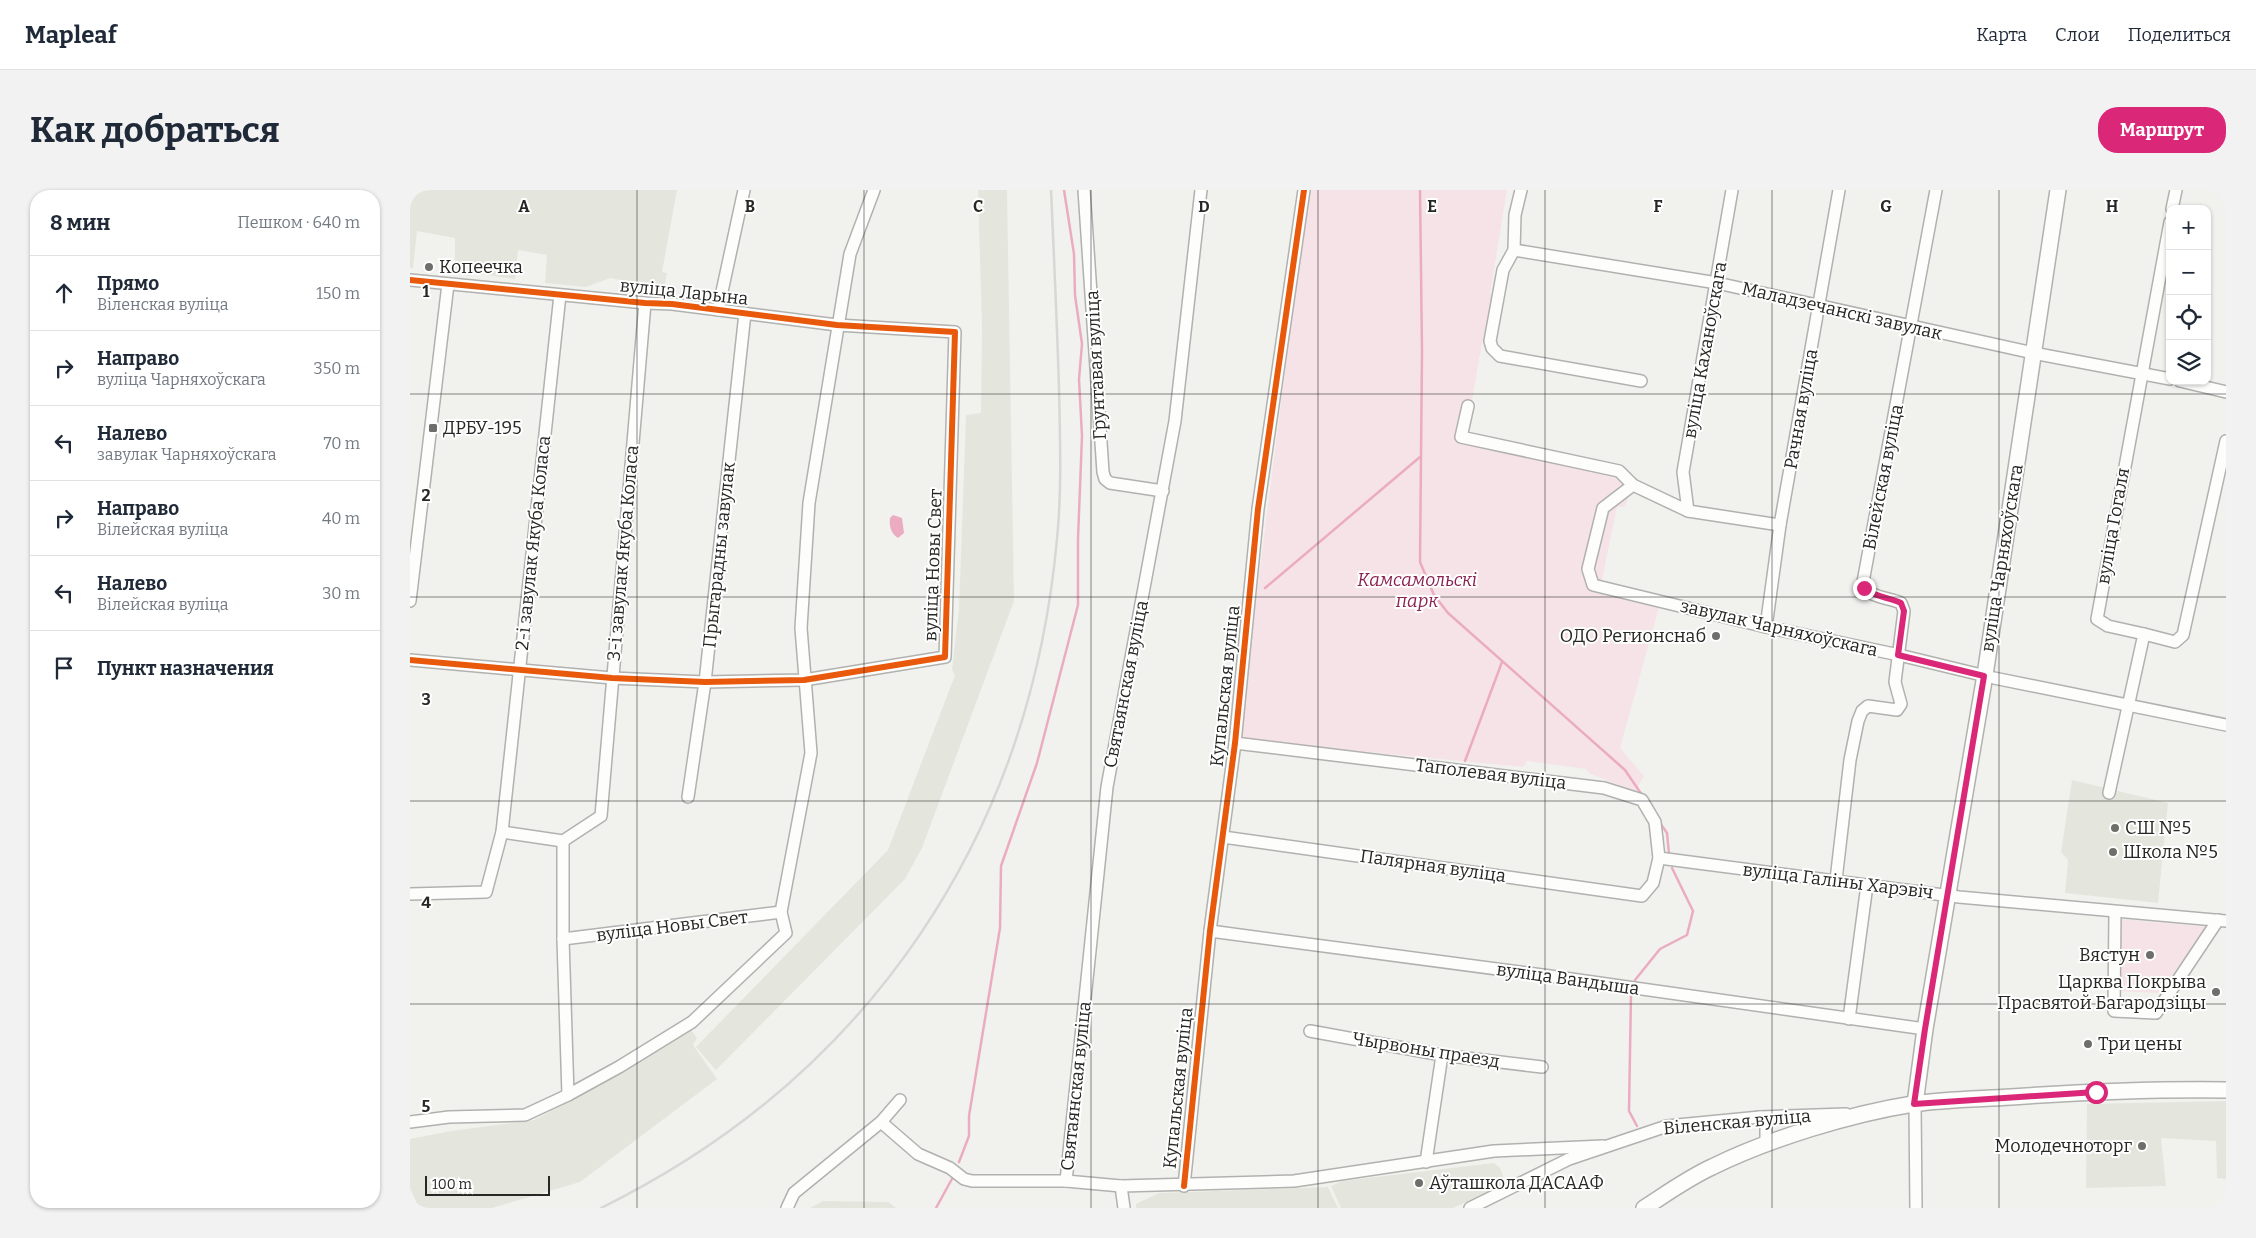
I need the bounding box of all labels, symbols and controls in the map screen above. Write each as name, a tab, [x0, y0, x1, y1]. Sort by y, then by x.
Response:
text: Mapleaf	[25, 21, 117, 49]
text: Карта	[1976, 24, 2027, 46]
text: Слои	[2055, 24, 2100, 46]
text: Поделиться	[2128, 24, 2231, 46]
button: Маршрут	[2098, 107, 2226, 153]
text: Как добраться	[30, 109, 280, 151]
text: A	[518, 197, 530, 216]
text: B	[745, 197, 755, 216]
text: C	[973, 197, 983, 216]
text: D	[1198, 197, 1210, 216]
text: E	[1427, 197, 1437, 216]
text: F	[1654, 197, 1663, 216]
text: G	[1880, 197, 1892, 216]
text: H	[2106, 197, 2119, 216]
map controls	[2166, 205, 2211, 385]
button: +	[2166, 205, 2211, 250]
text: 8 мин	[50, 210, 110, 236]
text: Пешком · 640 m	[238, 213, 360, 232]
button: −	[2166, 250, 2211, 295]
place label: Копеечка	[439, 256, 523, 278]
street label: вуліца Каханоўскага	[1679, 260, 1731, 440]
marker: Копеечка	[423, 261, 435, 273]
text: Прямо	[97, 272, 159, 295]
street label: вуліца Ларына	[619, 274, 750, 310]
street label: Маладзечанскі завулак	[1740, 277, 1945, 345]
icon: ahead	[50, 279, 78, 307]
text: 1	[423, 282, 430, 301]
text: 150 m	[316, 284, 360, 303]
street label: Грунтавая вуліца	[1081, 290, 1111, 440]
text: Віленская вуліца	[97, 295, 229, 314]
button: locate	[2166, 295, 2211, 340]
button: layers	[2166, 340, 2211, 385]
text: Направо	[97, 347, 179, 370]
street label: Рачная вуліца	[1780, 347, 1822, 471]
icon: right	[50, 354, 78, 382]
text: 350 m	[314, 359, 360, 378]
text: вуліца Чарняхоўскага	[97, 370, 266, 389]
street label: Вілейская вуліца	[1858, 402, 1908, 552]
place label: ДРБУ-195	[443, 417, 522, 439]
text: Налево	[97, 422, 167, 445]
marker: ДРБУ-195	[427, 422, 439, 434]
icon: left	[50, 429, 78, 457]
text: 70 m	[324, 434, 360, 453]
street label: 2-і завулак Якуба Коласа	[511, 434, 555, 652]
street label: 3-і завулак Якуба Коласа	[603, 444, 643, 662]
text: завулак Чарняхоўскага	[97, 445, 277, 464]
street label: Прыгарадны завулак	[698, 461, 740, 649]
street label: вуліца Чарняхоўскага	[1976, 462, 2028, 654]
street label: вуліца Гогаля	[2092, 466, 2134, 586]
text: 2	[421, 486, 431, 505]
street label: вуліца Новы Свет	[919, 488, 947, 642]
text: Направо	[97, 497, 179, 520]
icon: right	[50, 504, 78, 532]
text: 40 m	[322, 509, 360, 528]
text: Вілейская вуліца	[97, 520, 229, 539]
park label: Камсамольскі парк	[1357, 569, 1477, 612]
text: Налево	[97, 572, 167, 595]
route end	[1853, 577, 1876, 600]
icon: left	[50, 579, 78, 607]
text: 30 m	[322, 584, 360, 603]
text: Вілейская вуліца	[97, 595, 229, 614]
street label: завулак Чарняхоўскага	[1678, 595, 1880, 661]
street label: Святаянская вуліца	[1099, 598, 1153, 770]
street label: Купальская вуліца	[1206, 604, 1244, 768]
place label: ОДО Регионснаб	[1560, 625, 1706, 647]
marker: ОДО Регионснаб	[1710, 630, 1722, 642]
icon: arrive	[50, 654, 78, 682]
text: Пункт назначения	[97, 657, 274, 680]
text: 3	[421, 690, 431, 709]
street label: Таполевая вуліца	[1414, 754, 1568, 794]
place label: СШ №5	[2125, 817, 2191, 839]
marker: СШ №5	[2109, 822, 2121, 834]
place label: Школа №5	[2123, 841, 2218, 863]
street label: Палярная вуліца	[1359, 845, 1507, 887]
marker: Школа №5	[2107, 846, 2119, 858]
street label: вуліца Галіны Харэвіч	[1741, 858, 1935, 904]
text: 4	[421, 893, 431, 912]
street label: вуліца Новы Свет	[595, 906, 749, 946]
place label: Вястун	[2079, 944, 2140, 966]
marker: Вястун	[2144, 949, 2156, 961]
street label: вуліца Вандыша	[1495, 958, 1641, 1000]
place label: Царква Покрыва Прасвятой Багародзіцы	[1997, 971, 2206, 1014]
marker: Царква Покрыва Прасвятой Багародзіцы	[2210, 986, 2222, 998]
street label: Святаянская вуліца	[1056, 1000, 1096, 1172]
street label: Купальская вуліца	[1159, 1006, 1197, 1170]
street label: Чырвоны праезд	[1351, 1027, 1502, 1073]
place label: Три цены	[2098, 1033, 2182, 1055]
marker: Три цены	[2082, 1038, 2094, 1050]
route start	[2085, 1081, 2108, 1104]
text: 5	[422, 1097, 431, 1116]
street label: Віленская вуліца	[1662, 1105, 1812, 1139]
place label: Молодечноторг	[1994, 1135, 2132, 1157]
marker: Молодечноторг	[2136, 1140, 2148, 1152]
place label: Аўташкола ДАСААФ	[1429, 1172, 1604, 1194]
scale bar	[425, 1173, 550, 1196]
text: 100 m	[432, 1176, 472, 1193]
marker: Аўташкола ДАСААФ	[1413, 1177, 1425, 1189]

